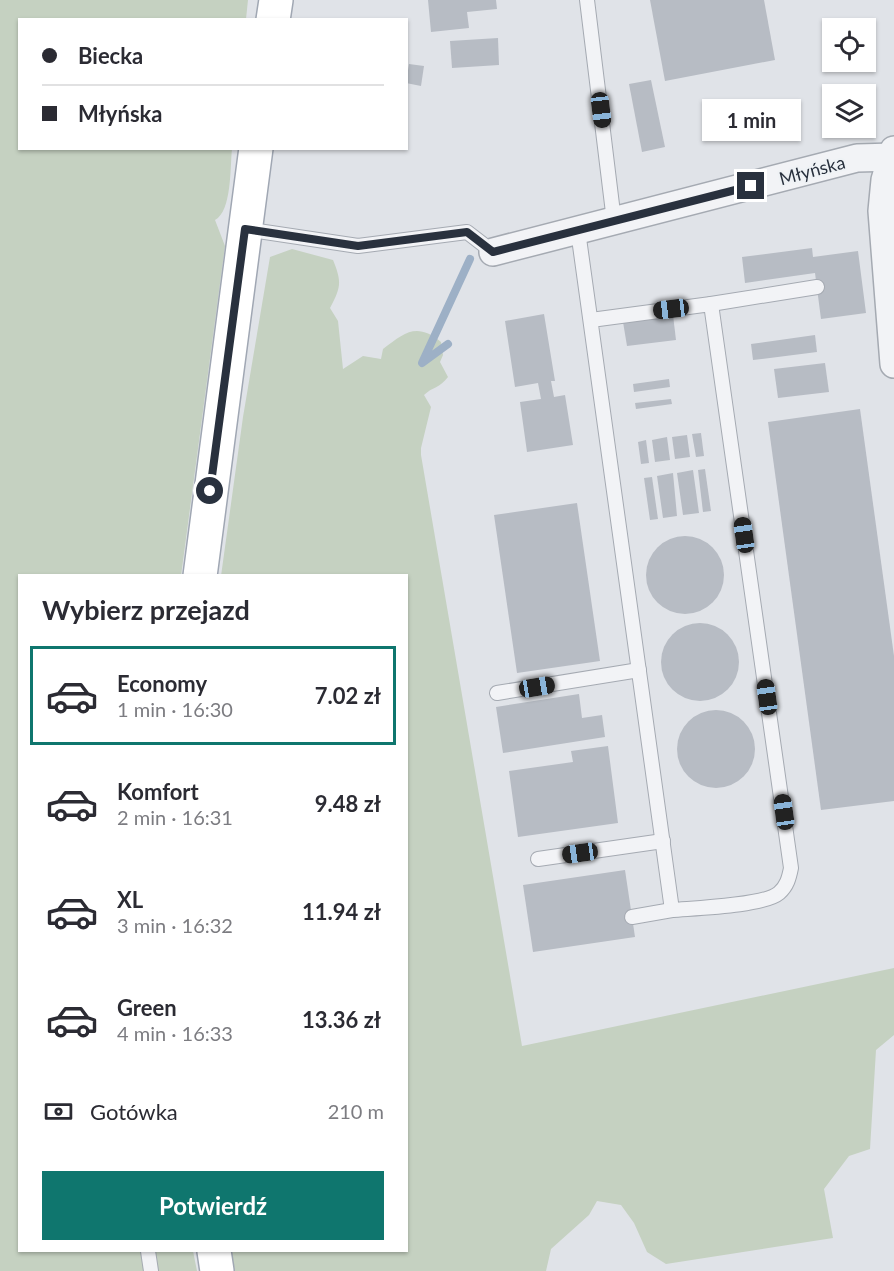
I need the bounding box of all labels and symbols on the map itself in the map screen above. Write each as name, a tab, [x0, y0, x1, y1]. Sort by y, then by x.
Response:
car	[590, 91, 612, 129]
callout: 1 min	[702, 99, 801, 141]
street label: Młyńska	[777, 151, 847, 189]
route end	[737, 172, 764, 199]
car	[652, 298, 690, 320]
route start	[196, 477, 223, 504]
car	[733, 516, 755, 554]
car	[518, 675, 556, 699]
car	[756, 678, 778, 716]
car	[773, 793, 795, 831]
car	[561, 842, 599, 864]

